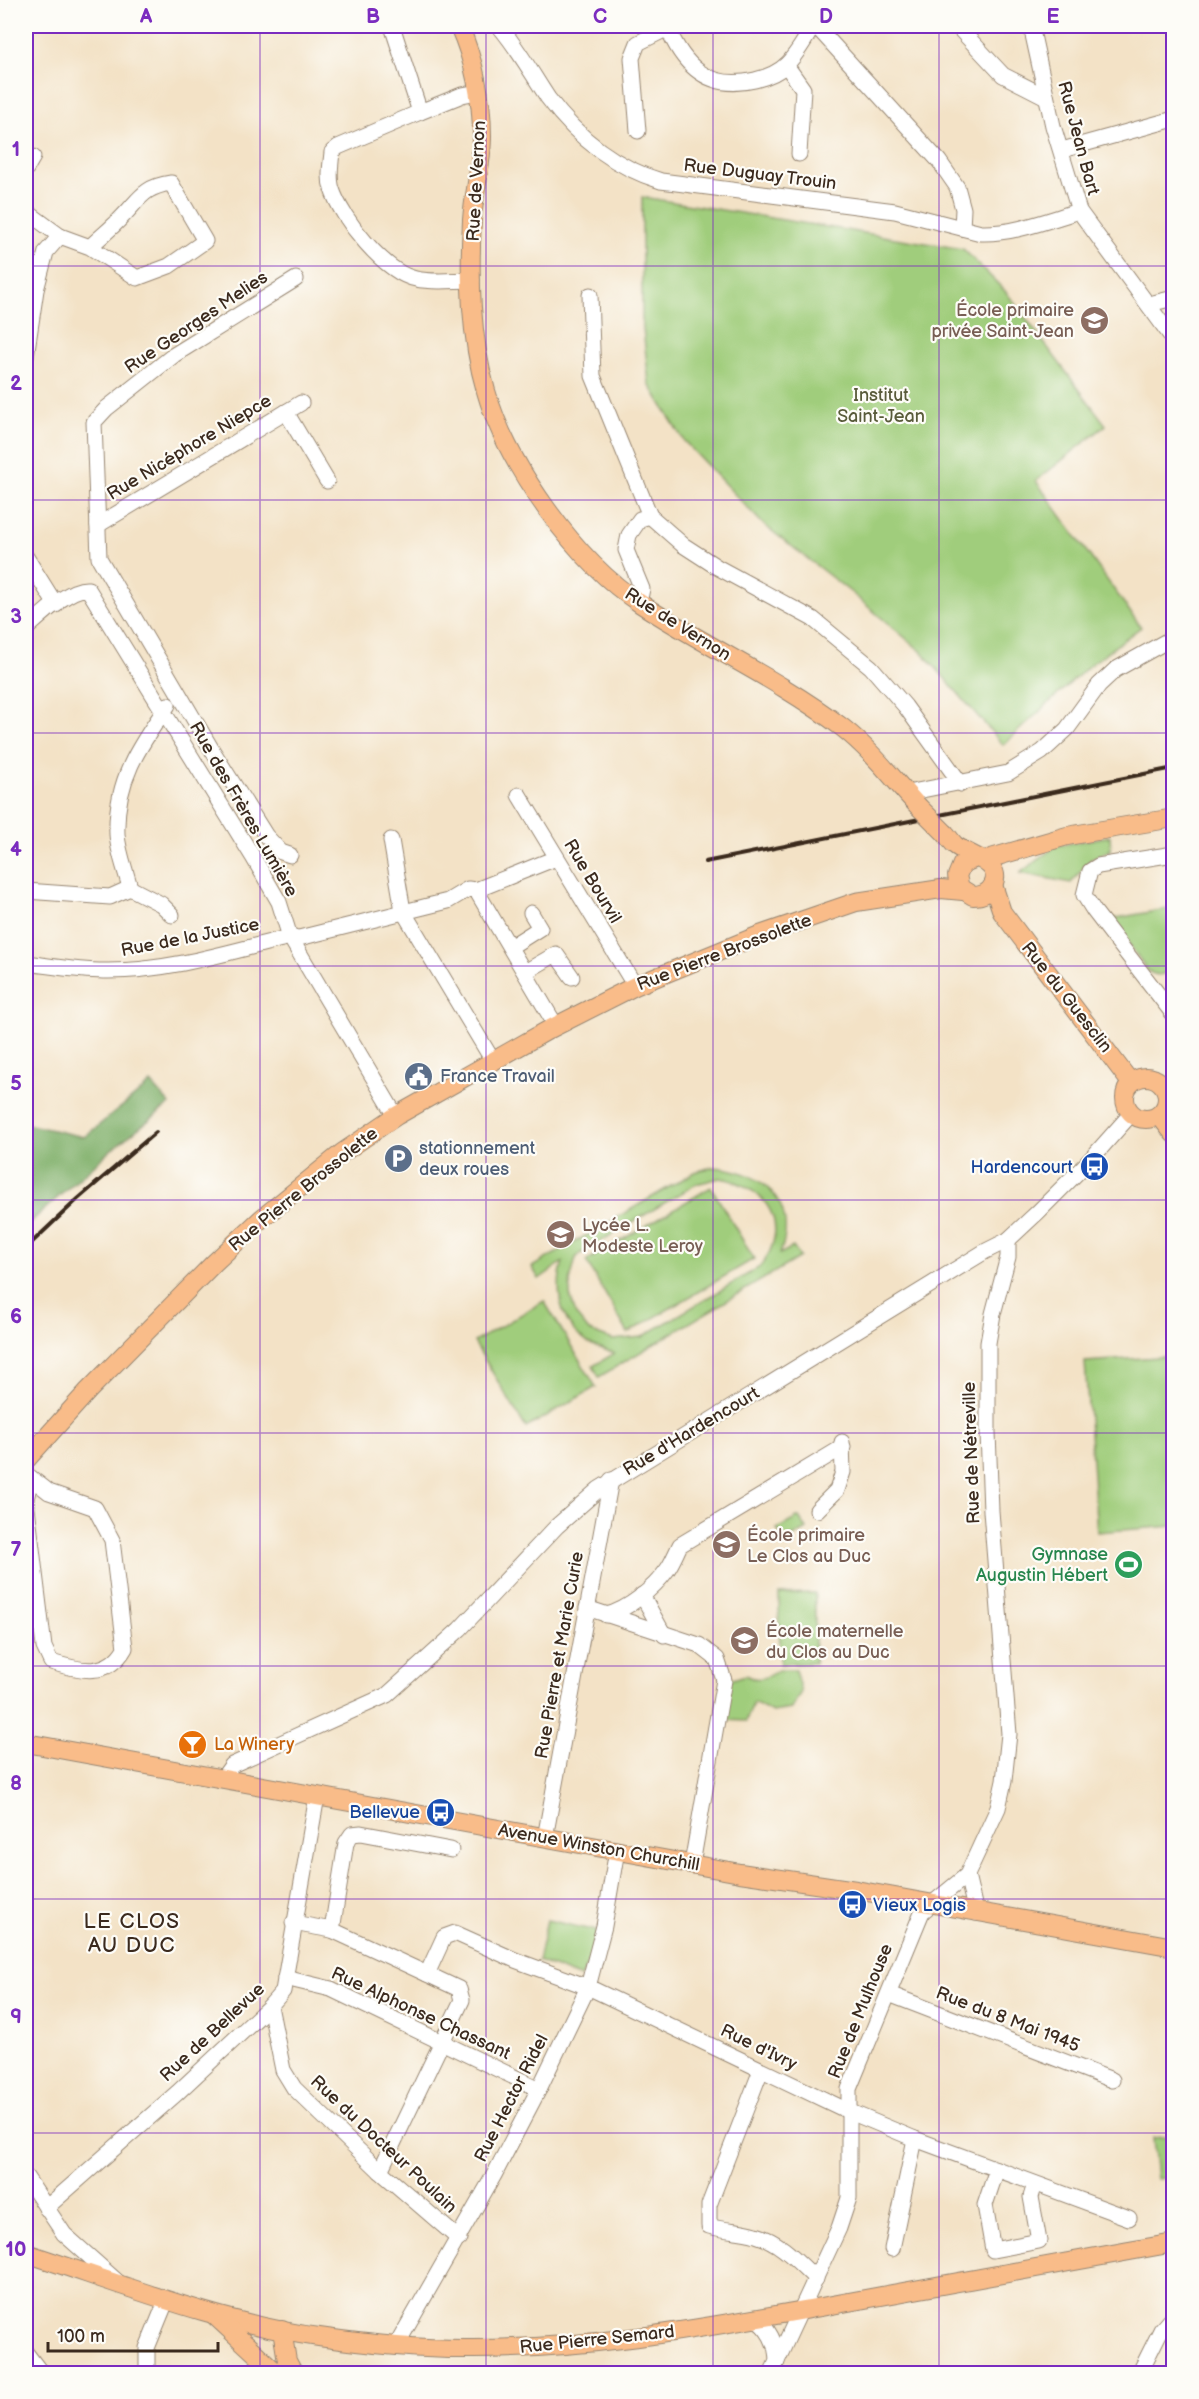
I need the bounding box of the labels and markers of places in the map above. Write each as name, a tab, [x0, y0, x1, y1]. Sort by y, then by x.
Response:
place label: École primaire privée Saint-Jean	[931, 298, 1074, 342]
school or university icon: École primaire privée Saint-Jean	[1079, 304, 1111, 336]
public building icon: France Travail	[403, 1060, 435, 1092]
place label: France Travail	[440, 1066, 555, 1087]
place label: stationnement deux roues	[419, 1138, 536, 1180]
parking icon: stationnement deux roues	[382, 1142, 414, 1174]
bus stop icon: Hardencourt	[1078, 1151, 1110, 1183]
place label: Hardencourt	[971, 1157, 1073, 1178]
place label: Lycée L. Modeste Leroy	[582, 1215, 704, 1257]
school or university icon: Lycée L. Modeste Leroy	[545, 1219, 577, 1251]
place label: École primaire Le Clos au Duc	[747, 1523, 871, 1567]
school or university icon: École primaire Le Clos au Duc	[710, 1529, 742, 1561]
place label: Gymnase Augustin Hébert	[976, 1544, 1108, 1586]
sports icon: Gymnase Augustin Hébert	[1113, 1548, 1145, 1580]
place label: École maternelle du Clos au Duc	[766, 1619, 904, 1663]
school or university icon: École maternelle du Clos au Duc	[729, 1625, 761, 1657]
bar icon: La Winery	[177, 1728, 209, 1760]
place label: La Winery	[214, 1734, 295, 1755]
bus stop icon: Bellevue	[425, 1796, 457, 1828]
place label: Bellevue	[349, 1802, 420, 1823]
bus stop icon: Vieux Logis	[836, 1889, 868, 1921]
place label: Vieux Logis	[873, 1895, 966, 1916]

